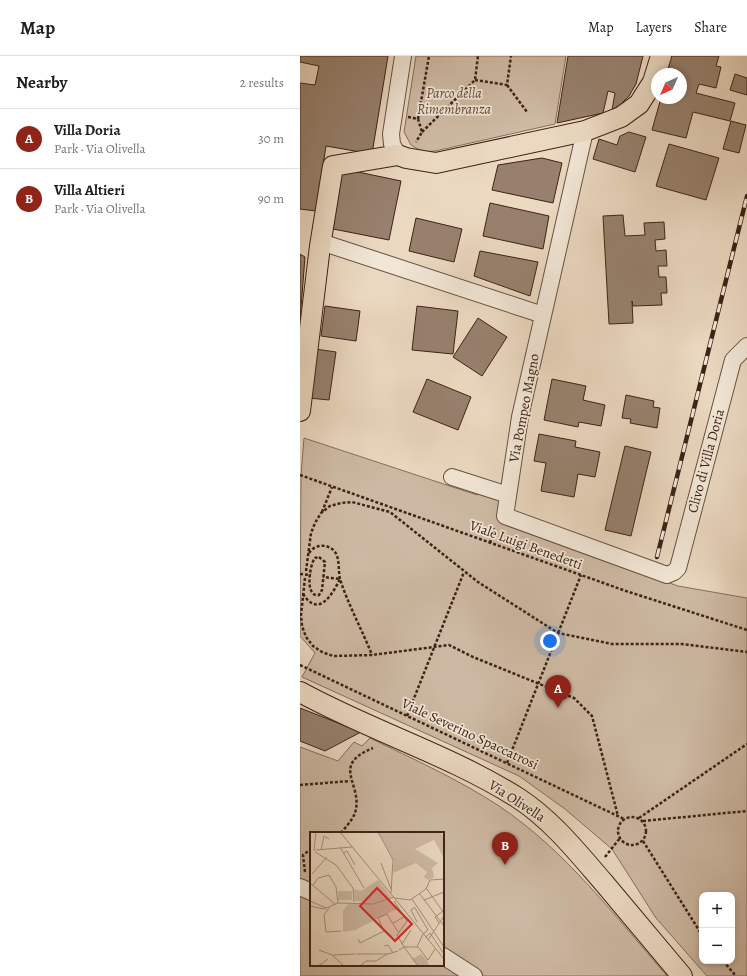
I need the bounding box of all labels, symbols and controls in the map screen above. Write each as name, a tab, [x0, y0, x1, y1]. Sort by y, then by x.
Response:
text: Map	[20, 15, 55, 41]
text: Map	[588, 18, 614, 37]
text: Layers	[636, 18, 672, 37]
text: Share	[694, 18, 727, 37]
north arrow	[651, 68, 687, 104]
text: Nearby	[16, 71, 67, 94]
text: 2 results	[240, 74, 284, 91]
park label: Parco della Rimembranza	[417, 84, 491, 119]
text: Villa Doria	[54, 120, 121, 140]
text: A	[25, 130, 33, 147]
text: 30 m	[258, 130, 284, 147]
text: Park · Via Olivella	[54, 140, 145, 157]
text: Villa Altieri	[54, 180, 125, 200]
text: B	[25, 190, 33, 207]
text: 90 m	[258, 190, 284, 207]
text: Park · Via Olivella	[54, 200, 145, 217]
street label: Via Pompeo Magno	[504, 352, 544, 465]
street label: Clivo di Villa Doria	[683, 406, 729, 515]
street label: Viale Luigi Benedetti	[466, 515, 585, 574]
your location	[540, 631, 560, 651]
pin: A	[545, 675, 571, 708]
street label: Viale Severino Spaccatrosi	[398, 693, 542, 774]
street label: Via Olivella	[484, 775, 549, 827]
inset map	[310, 832, 444, 966]
pin: B	[492, 832, 518, 865]
map controls	[699, 892, 735, 964]
button: +	[699, 892, 735, 928]
button: −	[699, 928, 735, 964]

